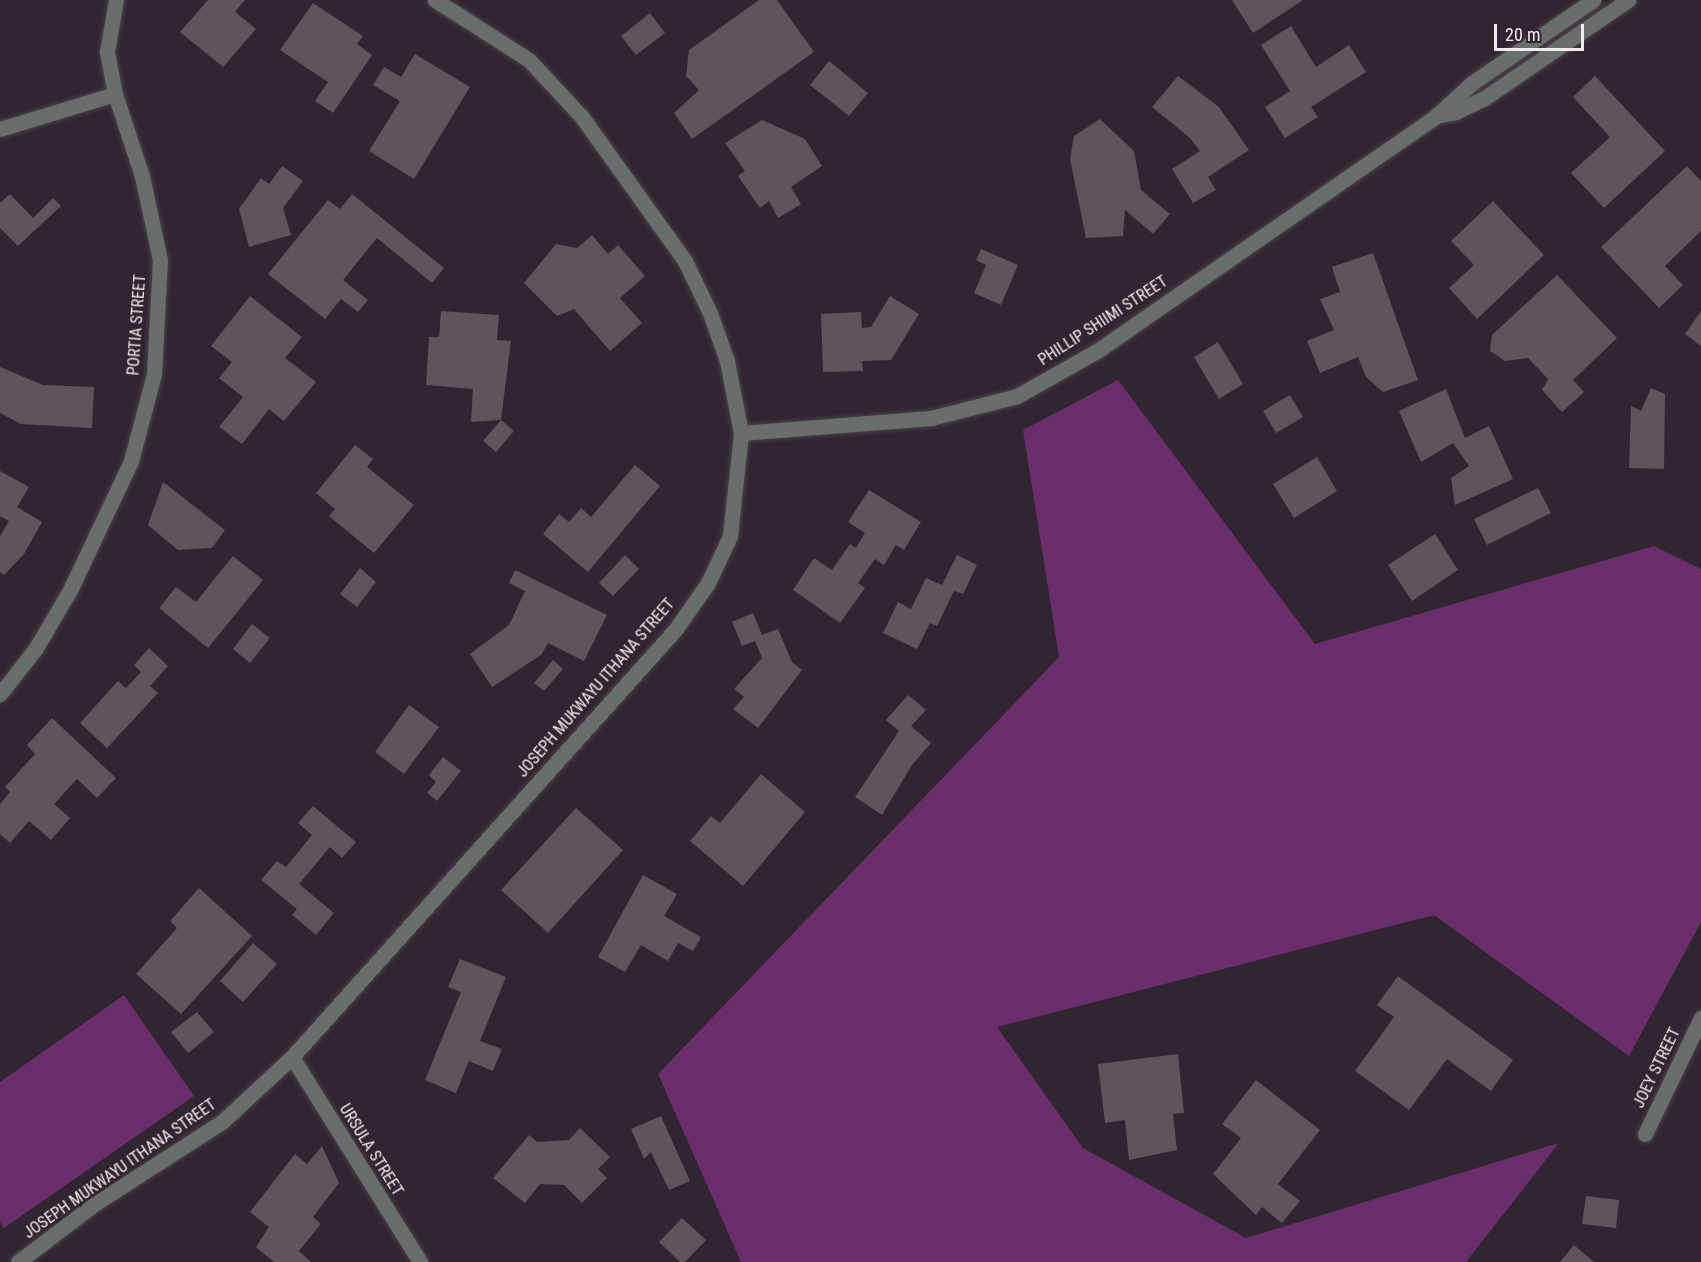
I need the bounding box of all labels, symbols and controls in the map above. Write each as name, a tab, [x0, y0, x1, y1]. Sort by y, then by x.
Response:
scale bar	[1497, 12, 1587, 50]
text: 20 m	[1505, 24, 1540, 45]
street label: PHILLIP SHIIMI STREET	[1035, 272, 1171, 370]
street label: PORTIA STREET	[124, 274, 150, 376]
street label: JOSEPH MUKWAYU ITHANA STREET	[513, 595, 679, 781]
street label: JOEY STREET	[1629, 1025, 1685, 1111]
street label: JOSEPH MUKWAYU ITHANA STREET	[20, 1095, 220, 1243]
street label: URSULA STREET	[335, 1100, 407, 1200]

